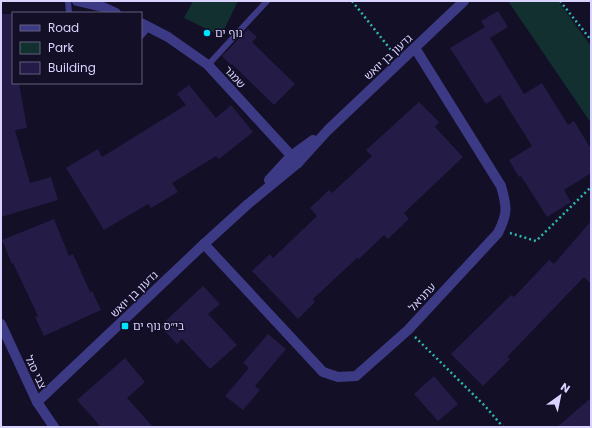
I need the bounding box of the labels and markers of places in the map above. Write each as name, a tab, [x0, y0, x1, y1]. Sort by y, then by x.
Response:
place label: נוף ים	[215, 25, 243, 41]
marker: נוף ים	[202, 28, 212, 38]
place label: בי״ס נוף ים	[133, 318, 184, 334]
marker: בי״ס נוף ים	[120, 321, 130, 331]

